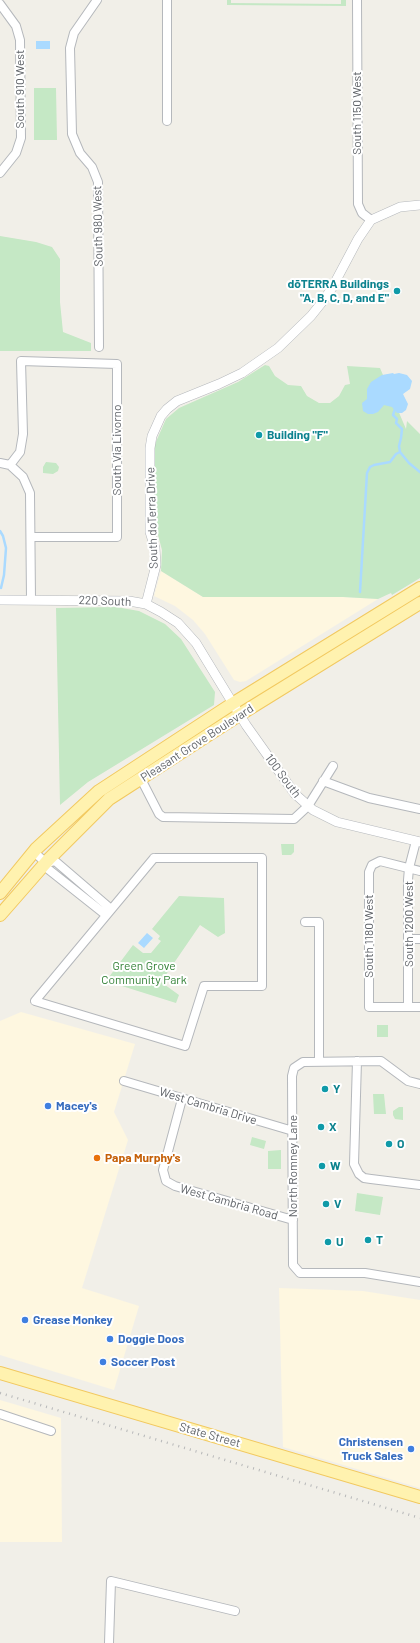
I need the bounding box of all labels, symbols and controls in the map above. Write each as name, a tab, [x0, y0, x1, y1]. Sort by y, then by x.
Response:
street label: South 910 West	[13, 50, 27, 128]
street label: South 1150 West	[350, 71, 364, 155]
street label: South 980 West	[90, 185, 106, 267]
place label: dōTERRA Buildings "A, B, C, D, and E"	[288, 277, 389, 305]
marker: dōTERRA Buildings "A, B, C, D, and E"	[392, 286, 402, 296]
street label: South Via Livorno	[110, 404, 124, 496]
place label: Building "F"	[267, 428, 328, 442]
marker: Building "F"	[254, 430, 264, 440]
street label: South doTerra Drive	[143, 467, 161, 569]
street label: 220 South	[78, 593, 132, 609]
street label: Pleasant Grove Boulevard	[138, 701, 256, 785]
street label: 100 South	[262, 751, 304, 801]
street label: South 1200 West	[402, 881, 416, 967]
street label: South 1180 West	[362, 894, 376, 978]
park label: Green Grove Community Park	[101, 959, 187, 987]
place label: Y	[333, 1082, 340, 1096]
street label: West Cambria Drive	[157, 1084, 259, 1128]
marker: Y	[320, 1084, 330, 1094]
place label: Macey's	[56, 1099, 97, 1113]
marker: Macey's	[43, 1101, 53, 1111]
street label: North Romney Lane	[286, 1115, 300, 1217]
place label: X	[329, 1120, 337, 1134]
marker: X	[316, 1122, 326, 1132]
place label: O	[397, 1137, 404, 1151]
marker: O	[384, 1139, 394, 1149]
place label: Papa Murphy's	[105, 1151, 181, 1165]
marker: Papa Murphy's	[92, 1153, 102, 1163]
place label: W	[330, 1159, 341, 1173]
marker: W	[317, 1161, 327, 1171]
street label: West Cambria Road	[178, 1181, 280, 1223]
place label: V	[334, 1197, 341, 1211]
marker: V	[321, 1199, 331, 1209]
place label: T	[376, 1233, 383, 1247]
place label: U	[336, 1235, 344, 1249]
marker: T	[363, 1235, 373, 1245]
marker: U	[323, 1237, 333, 1247]
place label: Grease Monkey	[33, 1313, 113, 1327]
marker: Grease Monkey	[20, 1315, 30, 1325]
place label: Doggie Doos	[118, 1332, 184, 1346]
marker: Doggie Doos	[105, 1334, 115, 1344]
place label: Soccer Post	[111, 1355, 175, 1369]
marker: Soccer Post	[98, 1357, 108, 1367]
street label: State Street	[178, 1419, 242, 1451]
place label: Christensen Truck Sales	[339, 1435, 403, 1463]
marker: Christensen Truck Sales	[406, 1444, 416, 1454]

